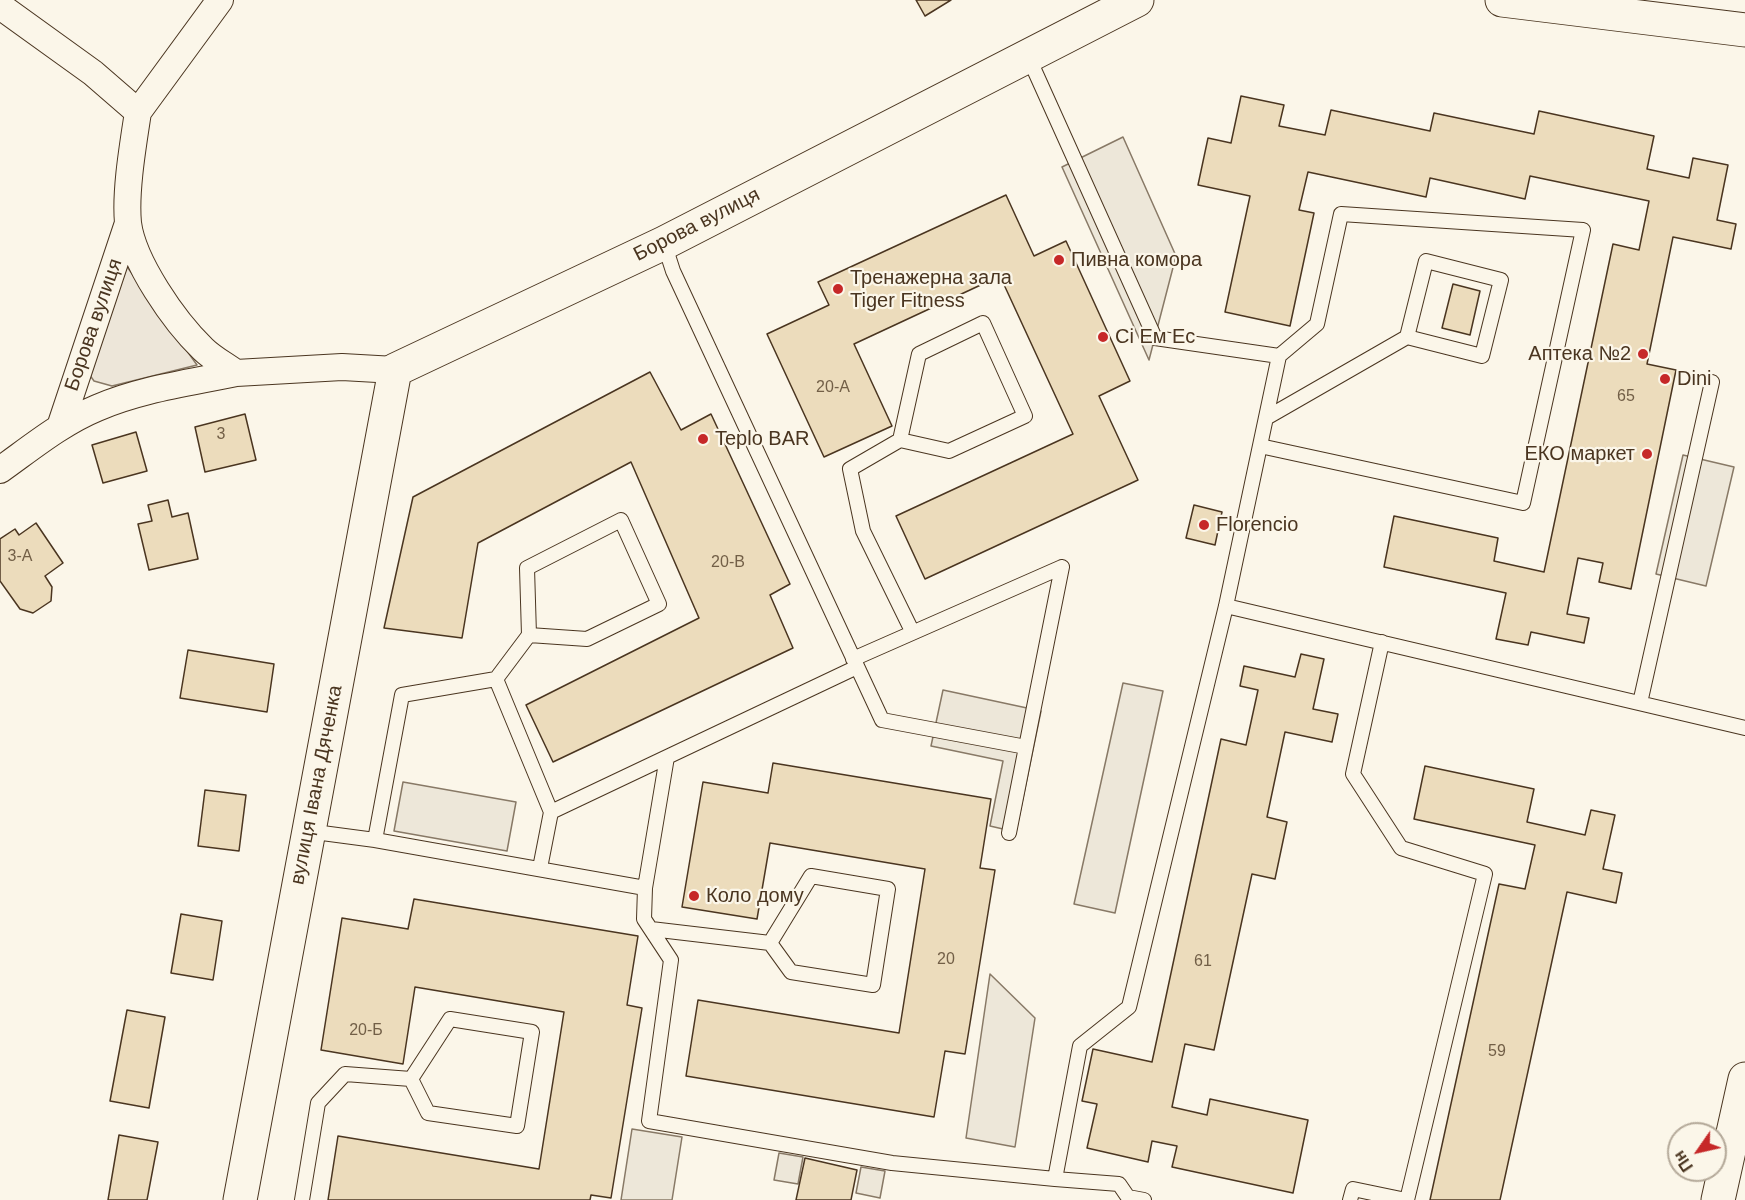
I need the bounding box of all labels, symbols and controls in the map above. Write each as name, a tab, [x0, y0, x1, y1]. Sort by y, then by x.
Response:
street label: Борова вулиця	[630, 183, 764, 267]
place label: Пивна комора	[1071, 248, 1202, 272]
marker: Пивна комора	[1052, 253, 1066, 267]
street label: Борова вулиця	[60, 256, 128, 394]
place label: Тренажерна зала Tiger Fitness	[850, 266, 1012, 313]
marker: Тренажерна зала Tiger Fitness	[831, 282, 845, 296]
place label: Сі Ем Ес	[1115, 325, 1195, 349]
marker: Сі Ем Ес	[1096, 330, 1110, 344]
place label: Аптека №2	[1528, 342, 1631, 366]
marker: Аптека №2	[1636, 347, 1650, 361]
place label: Dini	[1677, 367, 1711, 391]
marker: Dini	[1658, 372, 1672, 386]
house number: 20-А	[816, 378, 850, 398]
house number: 65	[1617, 387, 1635, 407]
house number: 3	[217, 425, 225, 445]
place label: Teplo BAR	[715, 427, 809, 451]
marker: Teplo BAR	[696, 432, 710, 446]
place label: ЕКО маркет	[1525, 442, 1635, 466]
marker: ЕКО маркет	[1640, 447, 1654, 461]
place label: Florencio	[1216, 513, 1298, 537]
marker: Florencio	[1197, 518, 1211, 532]
house number: 3-А	[8, 547, 32, 567]
house number: 20-В	[711, 553, 745, 573]
street label: вулиця Івана Дяченка	[286, 683, 348, 887]
place label: Коло дому	[706, 884, 804, 908]
marker: Коло дому	[687, 889, 701, 903]
house number: 20	[937, 950, 955, 970]
house number: 61	[1194, 952, 1212, 972]
house number: 20-Б	[349, 1021, 383, 1041]
house number: 59	[1488, 1042, 1506, 1062]
north arrow	[1667, 1122, 1727, 1182]
text: Пн	[1670, 1148, 1696, 1175]

